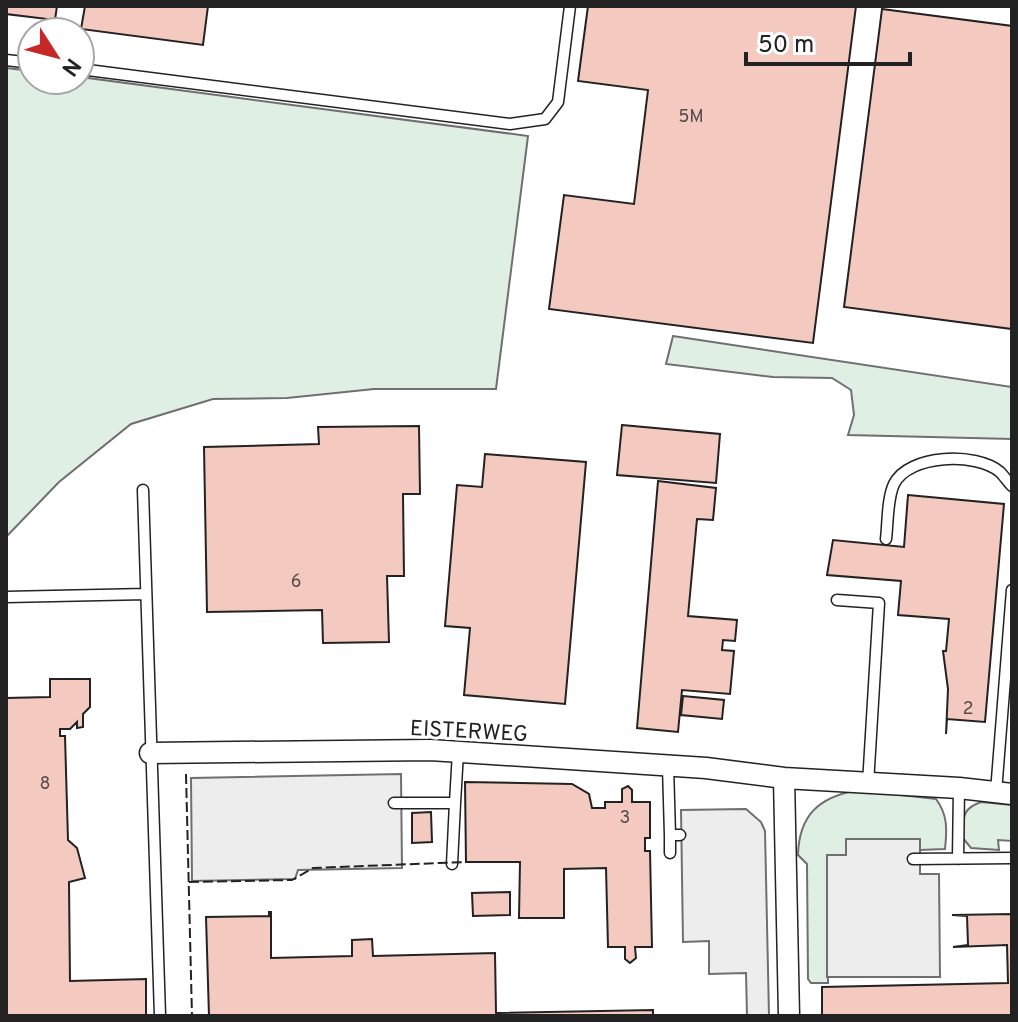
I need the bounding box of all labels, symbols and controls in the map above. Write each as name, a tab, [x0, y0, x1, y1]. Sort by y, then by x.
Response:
north arrow	[16, 16, 96, 96]
scale bar	[746, 16, 910, 66]
text: 50 m	[758, 31, 814, 61]
text: N	[55, 52, 86, 81]
house number: 5M	[678, 106, 704, 129]
house number: 6	[291, 571, 301, 594]
house number: 2	[962, 698, 974, 721]
street label: EISTERWEG	[409, 716, 529, 749]
house number: 8	[40, 773, 51, 796]
house number: 3	[620, 807, 630, 830]

